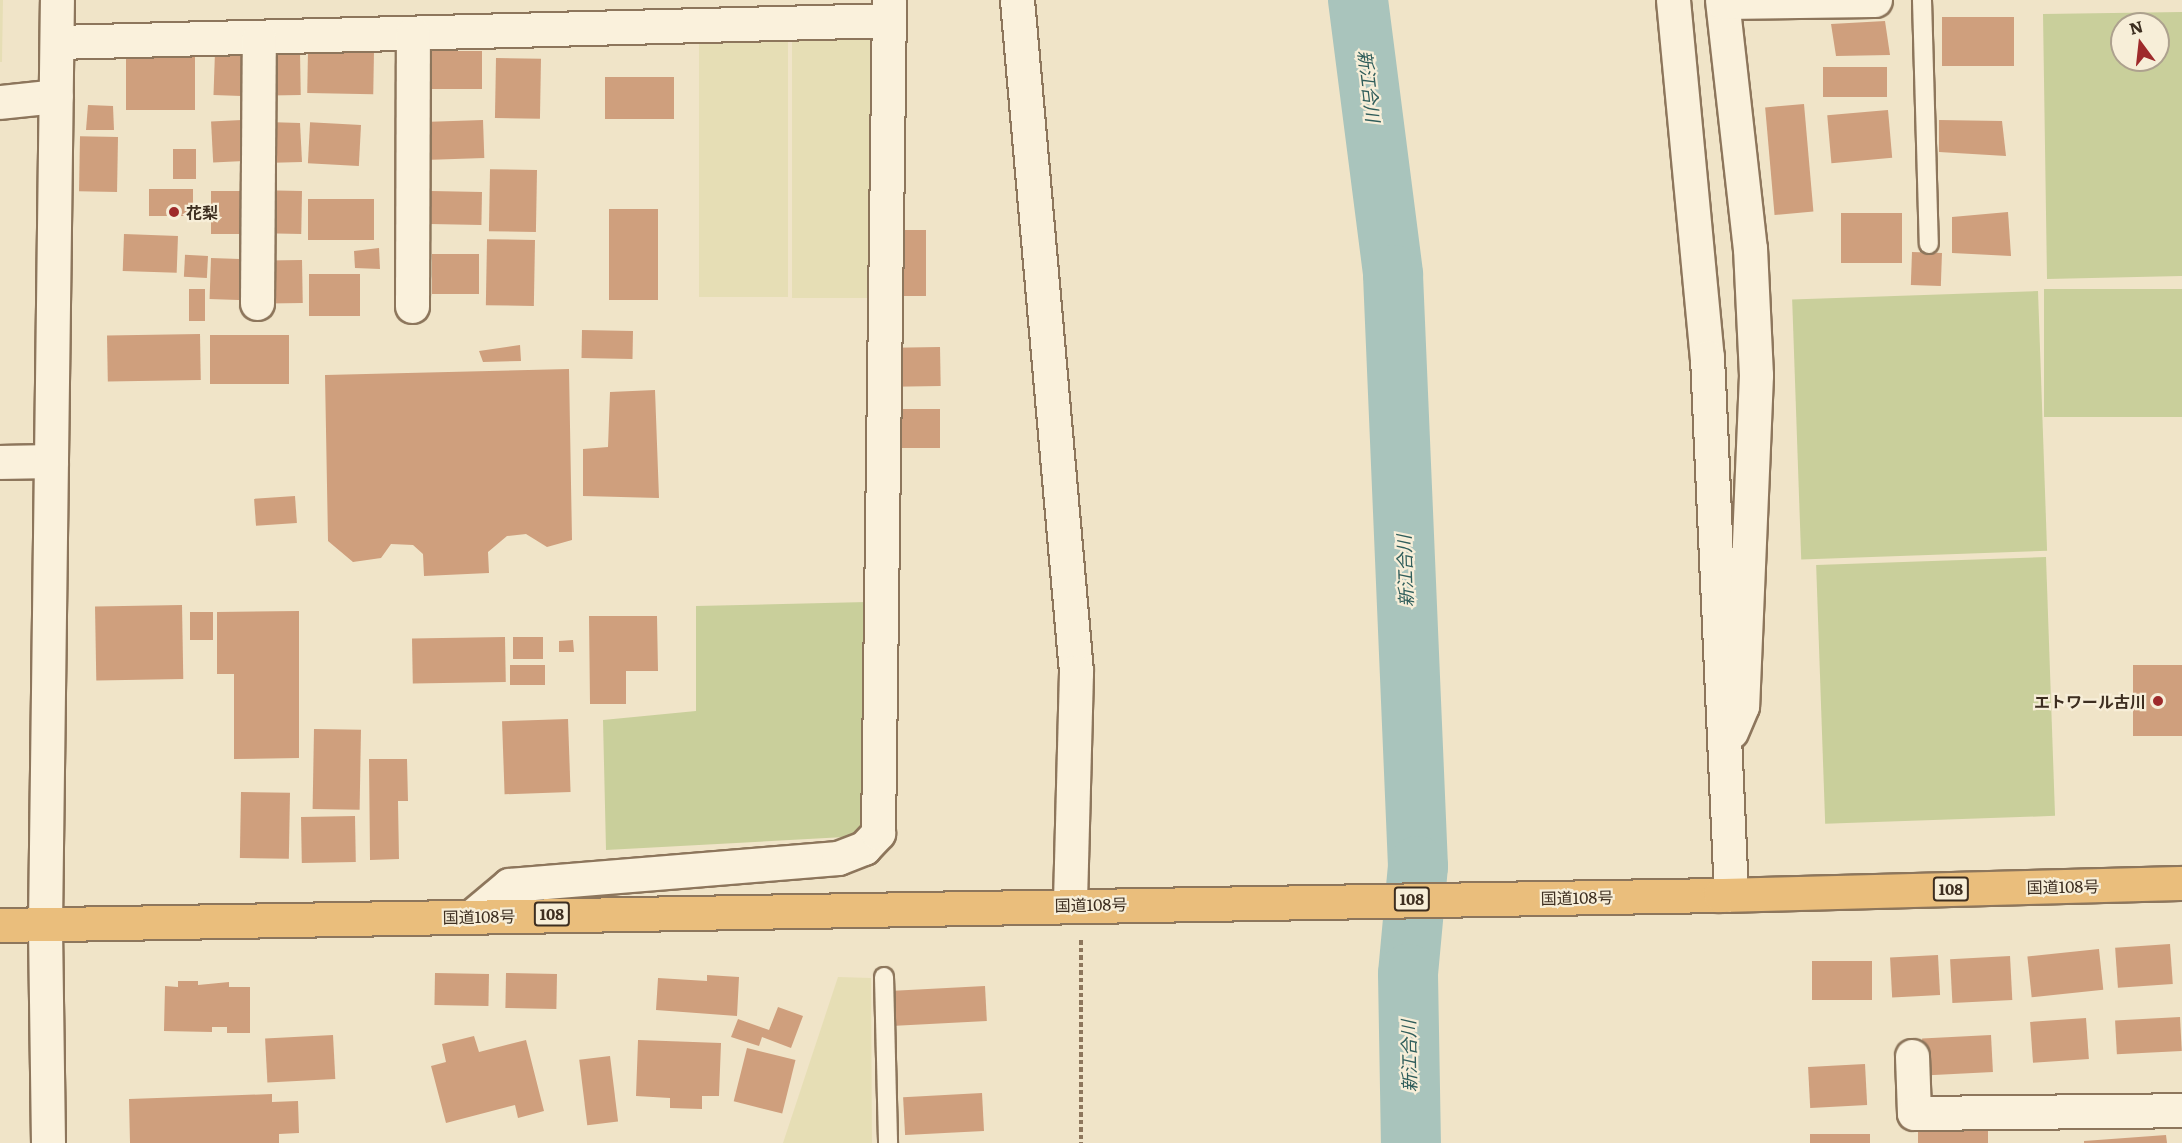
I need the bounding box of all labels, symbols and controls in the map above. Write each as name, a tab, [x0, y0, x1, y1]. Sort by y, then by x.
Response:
north arrow	[2110, 12, 2170, 72]
text: N	[2126, 13, 2145, 40]
water label: 新江合川	[1354, 49, 1384, 123]
place label: 花梨	[186, 202, 218, 222]
marker: 花梨	[167, 205, 181, 219]
water label: 新江合川	[1393, 535, 1417, 607]
place label: エトワール古川	[2034, 691, 2146, 711]
marker: エトワール古川	[2151, 694, 2165, 708]
street label: 国道108号	[2027, 876, 2099, 896]
road number: 108	[1932, 877, 1970, 901]
road number: 108	[1392, 887, 1432, 911]
street label: 国道108号	[1541, 887, 1613, 907]
street label: 国道108号	[1055, 894, 1127, 914]
road number: 108	[532, 902, 572, 926]
street label: 国道108号	[443, 906, 515, 926]
water label: 新江合川	[1398, 1020, 1420, 1092]

